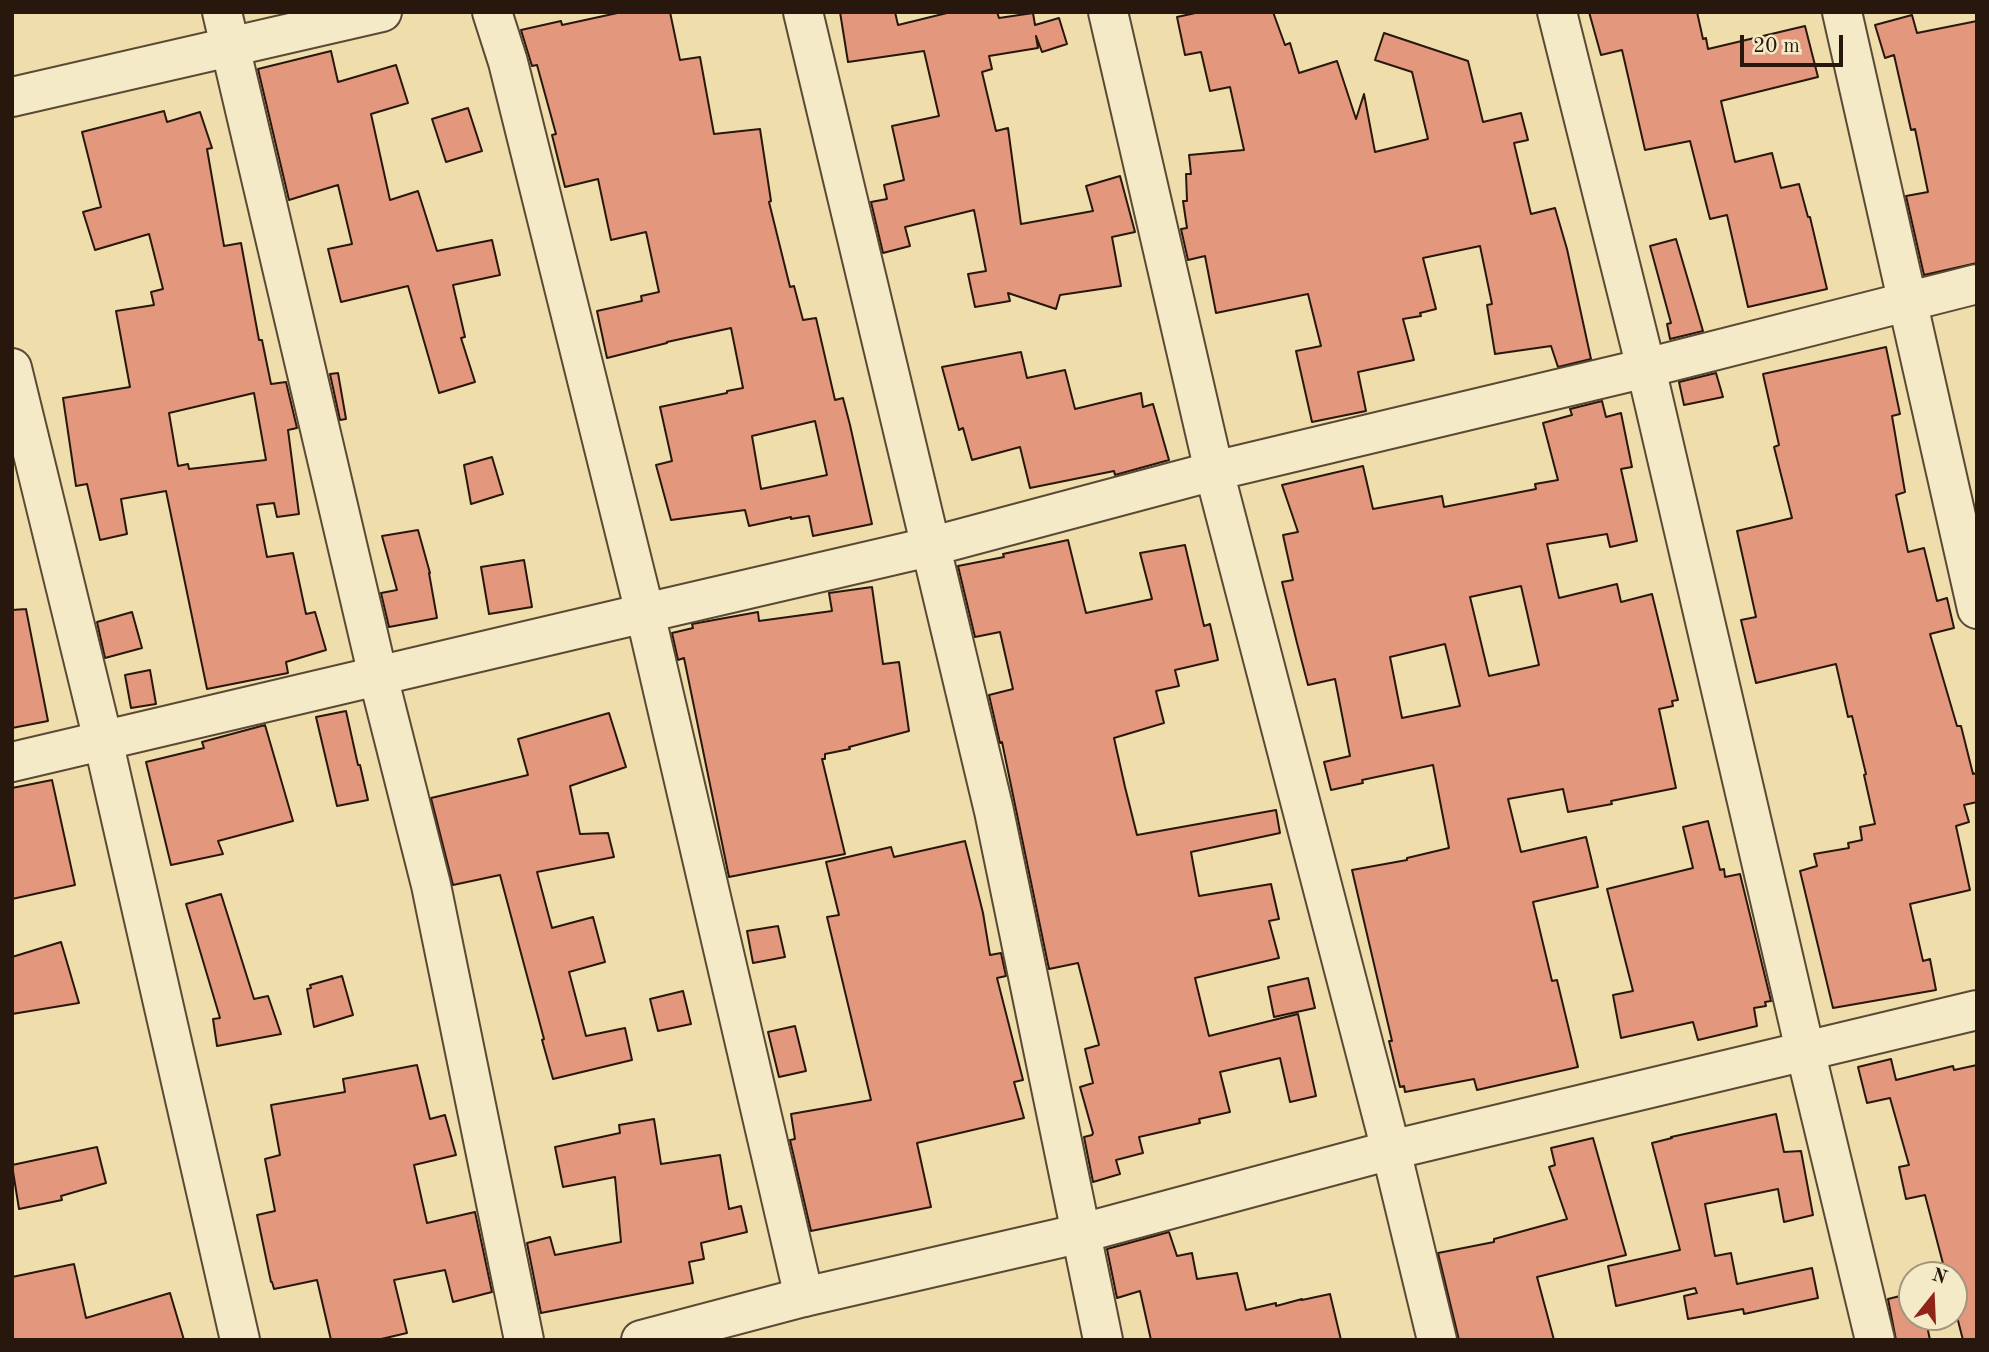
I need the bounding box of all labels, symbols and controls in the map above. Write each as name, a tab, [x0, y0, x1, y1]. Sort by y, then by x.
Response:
scale bar	[1744, 21, 1847, 65]
text: 20 m	[1753, 36, 1800, 57]
north arrow	[1898, 1261, 1968, 1331]
text: N	[1929, 1266, 1949, 1289]

